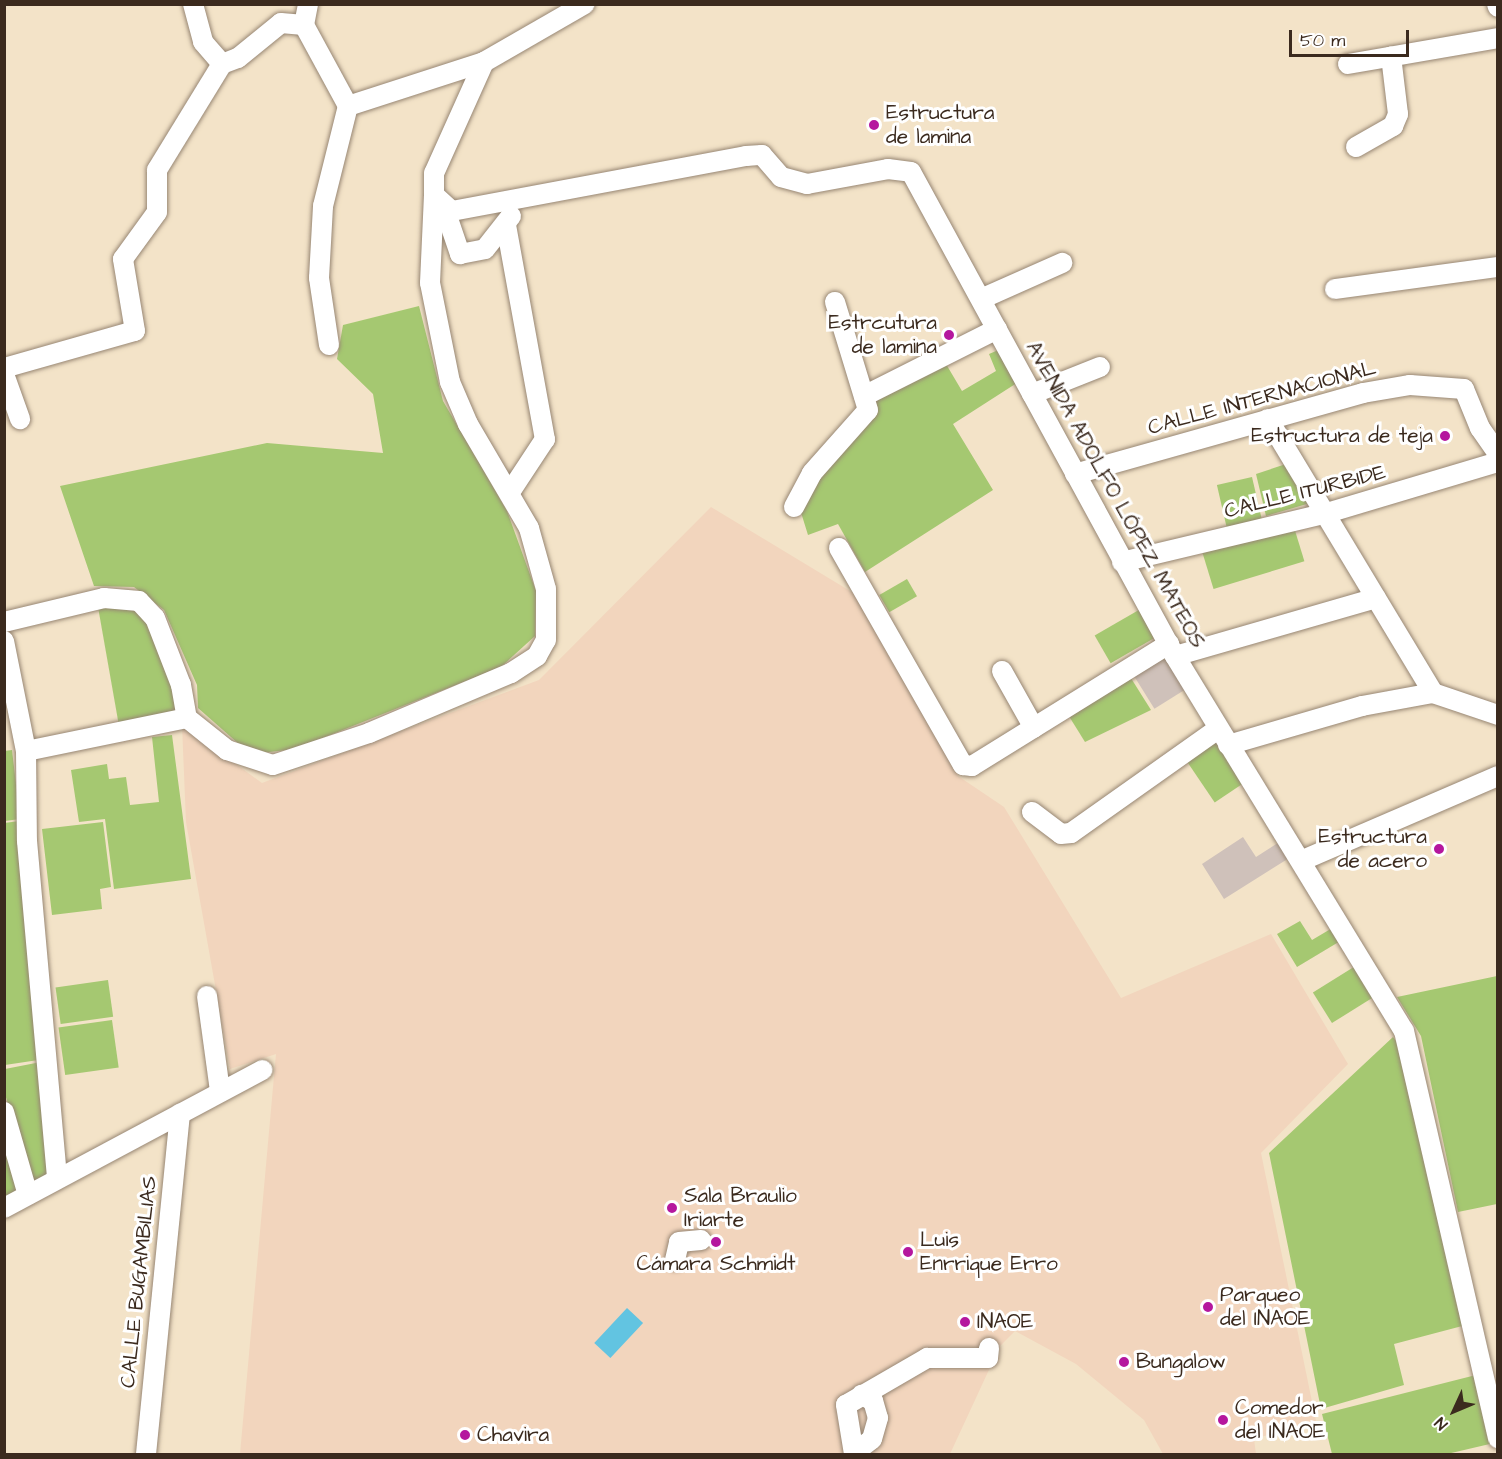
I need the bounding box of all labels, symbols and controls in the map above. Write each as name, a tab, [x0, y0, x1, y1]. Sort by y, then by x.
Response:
scale bar	[1292, 18, 1412, 56]
text: 50 m	[1300, 28, 1345, 53]
place label: Estructura de lamina	[886, 100, 994, 150]
marker: Estructura de lamina	[867, 118, 881, 132]
place label: Estrcutura de lamina	[829, 310, 937, 360]
marker: Estrcutura de lamina	[942, 328, 956, 342]
street label: AVENIDA ADOLFO LÓPEZ MATEOS	[1020, 337, 1210, 653]
street label: CALLE INTERNACIONAL	[1145, 355, 1379, 441]
place label: Estructura de teja	[1251, 423, 1433, 449]
marker: Estructura de teja	[1438, 429, 1452, 443]
street label: CALLE ITURBIDE	[1222, 460, 1388, 524]
place label: Estructura de acero	[1319, 824, 1427, 874]
marker: Estructura de acero	[1432, 842, 1446, 856]
street label: CALLE BUGAMBILIAS	[115, 1175, 163, 1389]
place label: Sala Braulio Iriarte	[684, 1183, 797, 1233]
marker: Sala Braulio Iriarte	[665, 1201, 679, 1215]
place label: Luis Enrrique Erro	[920, 1227, 1058, 1277]
marker: Cámara Schmidt	[709, 1235, 723, 1249]
marker: Luis Enrrique Erro	[901, 1245, 915, 1259]
place label: Cámara Schmidt	[636, 1251, 796, 1277]
place label: Parqueo del INAOE	[1220, 1282, 1310, 1332]
marker: Parqueo del INAOE	[1201, 1300, 1215, 1314]
place label: INAOE	[977, 1309, 1033, 1335]
marker: INAOE	[958, 1315, 972, 1329]
place label: Bungalow	[1136, 1349, 1226, 1375]
marker: Bungalow	[1117, 1355, 1131, 1369]
north arrow	[1424, 1381, 1484, 1441]
place label: Comedor del INAOE	[1235, 1395, 1325, 1445]
text: N	[1430, 1412, 1452, 1435]
marker: Comedor del INAOE	[1216, 1413, 1230, 1427]
place label: Chavira	[477, 1422, 549, 1448]
marker: Chavira	[458, 1428, 472, 1442]

